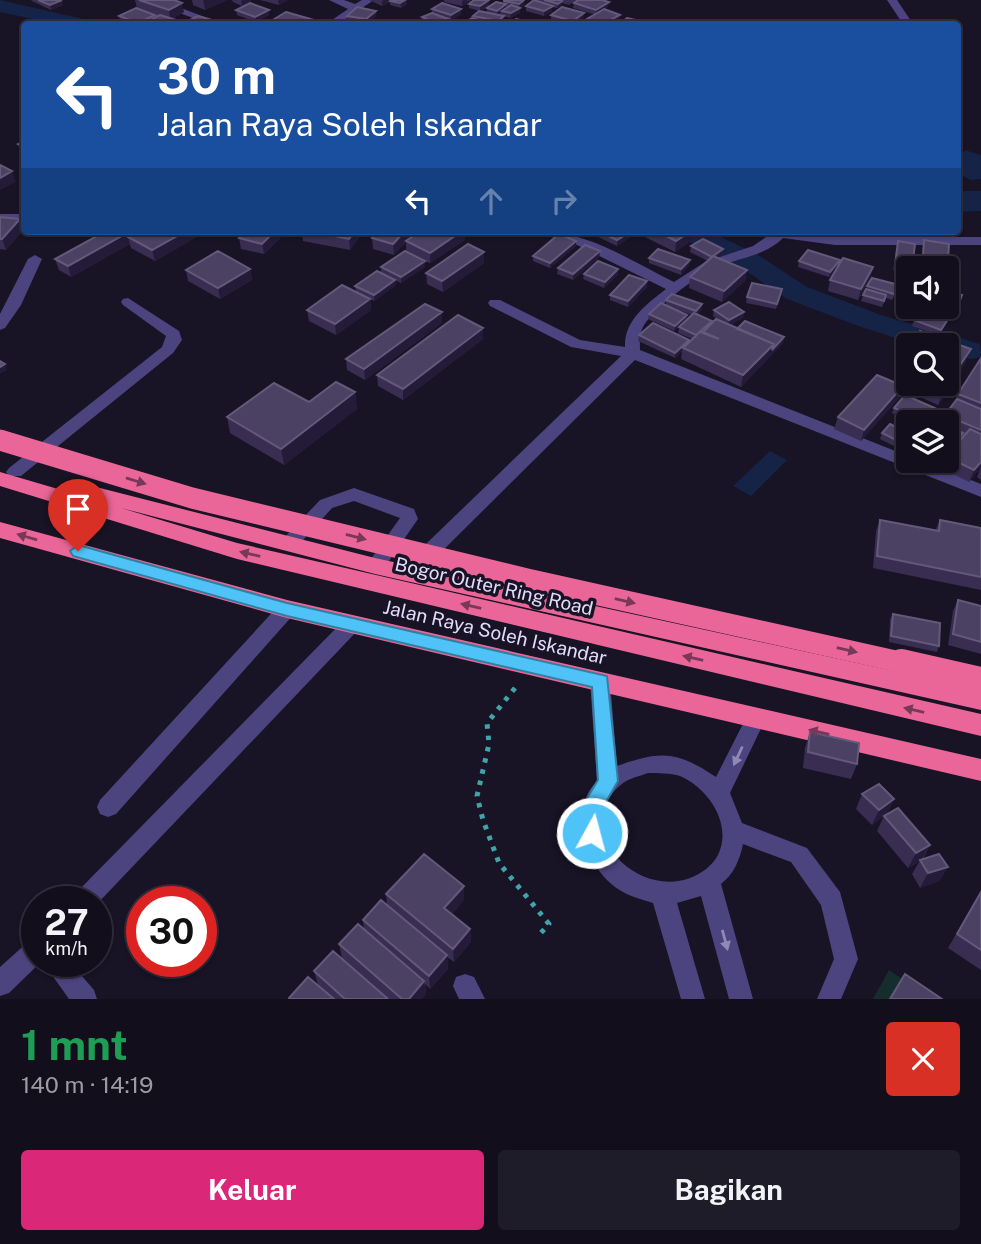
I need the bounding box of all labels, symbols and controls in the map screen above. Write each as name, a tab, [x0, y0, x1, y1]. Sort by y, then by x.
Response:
text: 30 m	[157, 47, 276, 105]
icon: left	[42, 49, 133, 140]
text: Jalan Raya Soleh Iskandar	[157, 106, 542, 143]
icon: left	[399, 182, 437, 220]
icon: ahead	[472, 182, 510, 220]
icon: right	[545, 182, 583, 220]
map controls	[896, 256, 959, 473]
button: sound	[896, 256, 959, 319]
button: search	[896, 333, 959, 396]
button: layers	[896, 410, 959, 473]
one-way arrow	[125, 476, 146, 486]
pin	[48, 479, 108, 551]
icon: arrive	[59, 490, 97, 528]
one-way arrow	[16, 531, 38, 542]
one-way arrow	[345, 532, 367, 543]
one-way arrow	[239, 548, 261, 559]
street label: Bogor Outer Ring Road	[393, 552, 595, 620]
one-way arrow	[614, 595, 636, 606]
street label: Jalan Raya Soleh Iskandar	[381, 596, 609, 668]
one-way arrow	[460, 600, 482, 611]
one-way arrow	[836, 645, 858, 656]
one-way arrow	[682, 653, 704, 664]
one-way arrow	[903, 704, 925, 715]
one-way arrow	[808, 727, 830, 738]
one-way arrow	[732, 746, 744, 766]
position arrow	[555, 796, 629, 870]
speed limit sign: 30	[126, 886, 217, 977]
text: 27	[44, 902, 89, 943]
one-way arrow	[721, 930, 731, 951]
text: km/h	[45, 938, 88, 959]
text: 1 mnt	[21, 1020, 128, 1069]
button: close	[886, 1022, 960, 1096]
text: 140 m · 14:19	[21, 1071, 153, 1098]
button: Keluar	[21, 1150, 484, 1230]
button: Bagikan	[498, 1150, 960, 1230]

